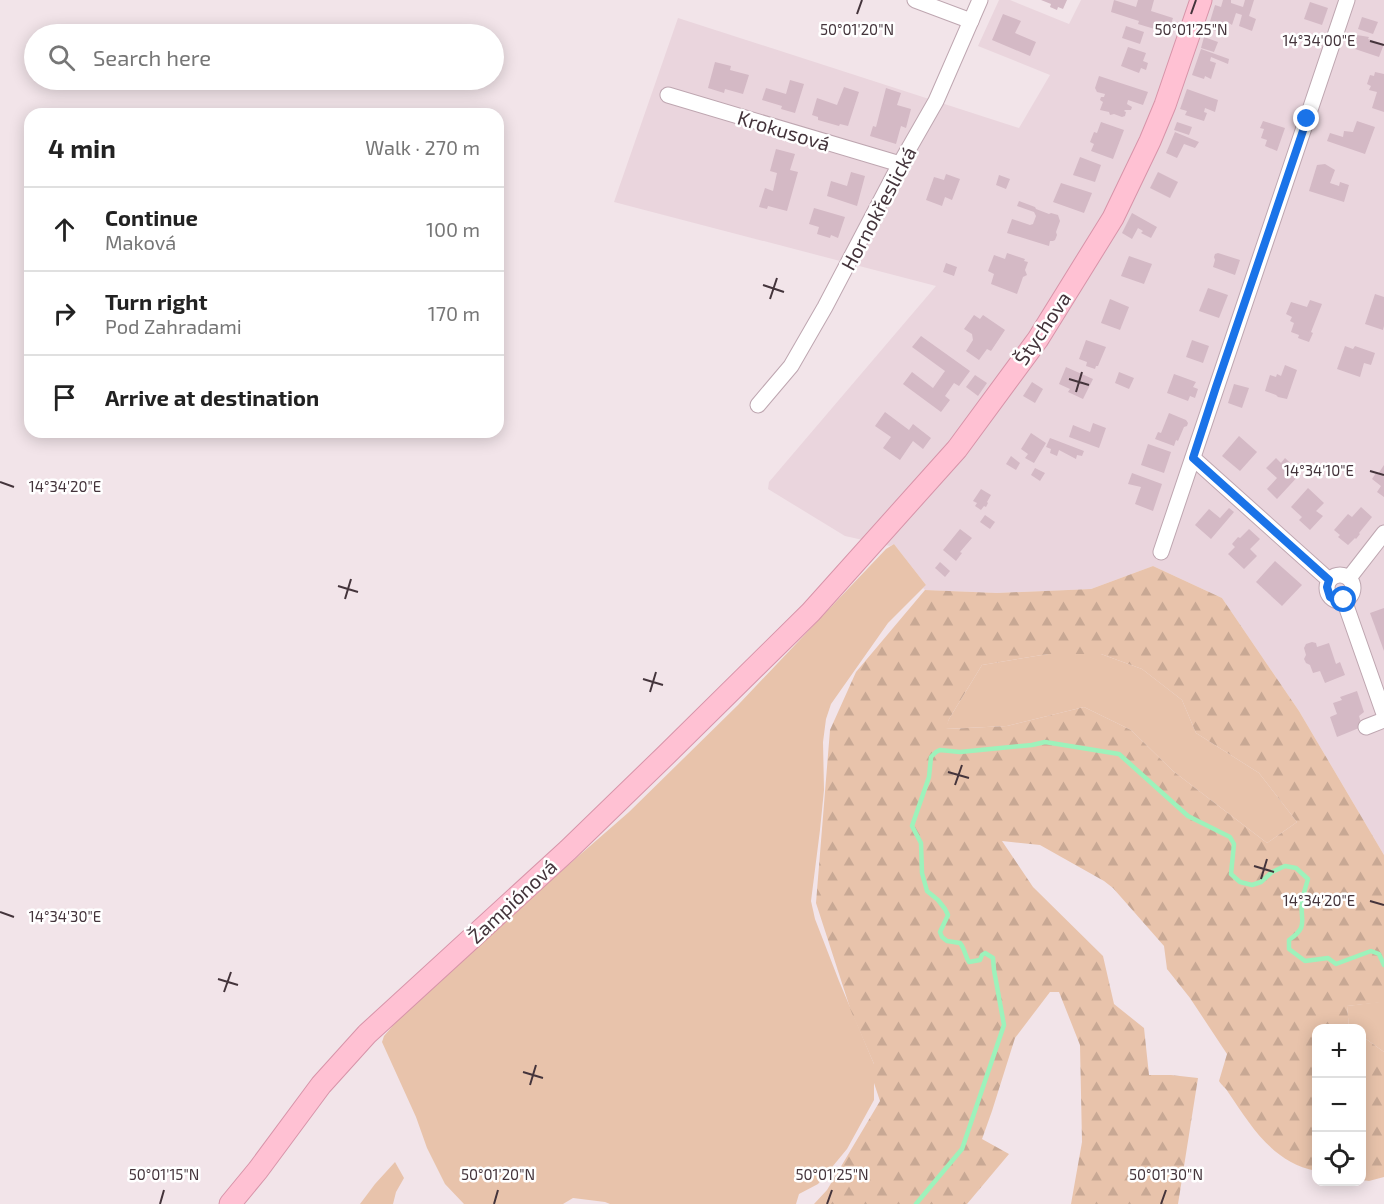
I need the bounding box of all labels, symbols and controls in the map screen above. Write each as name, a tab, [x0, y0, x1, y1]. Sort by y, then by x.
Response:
text: 50°01'20"N	[820, 20, 894, 38]
text: 50°01'25"N	[1154, 20, 1228, 38]
search box	[24, 24, 504, 90]
text: 14°34'00"E	[1282, 31, 1356, 49]
icon: search	[45, 41, 78, 74]
text: Search here	[93, 44, 211, 70]
street label: Krokusová	[735, 105, 833, 155]
route end	[1293, 105, 1319, 131]
text: 4 min	[48, 132, 116, 163]
text: Walk · 270 m	[365, 135, 480, 159]
street label: Hornokřeslická	[835, 142, 921, 274]
text: Continue	[105, 204, 198, 230]
icon: ahead	[48, 213, 81, 246]
text: 100 m	[426, 217, 480, 241]
text: Maková	[105, 230, 176, 254]
street label: Štychova	[1009, 287, 1075, 369]
text: Turn right	[105, 288, 207, 314]
icon: right	[48, 297, 81, 330]
text: 170 m	[428, 301, 480, 325]
text: Pod Zahradami	[105, 314, 242, 338]
icon: arrive	[48, 381, 81, 414]
text: Arrive at destination	[105, 384, 319, 410]
text: 14°34'10"E	[1284, 461, 1354, 479]
text: 14°34'20"E	[29, 477, 101, 495]
route start	[1330, 586, 1356, 612]
street label: Žampiónová	[463, 854, 561, 948]
text: 14°34'20"E	[1283, 891, 1355, 909]
text: 14°34'30"E	[29, 907, 101, 925]
map controls	[1312, 1024, 1366, 1186]
button: +	[1312, 1024, 1366, 1078]
button: −	[1312, 1078, 1366, 1132]
button: locate	[1312, 1132, 1366, 1186]
text: 50°01'15"N	[129, 1165, 199, 1183]
text: 50°01'20"N	[461, 1165, 535, 1183]
text: 50°01'25"N	[795, 1165, 869, 1183]
text: 50°01'30"N	[1129, 1165, 1203, 1183]

